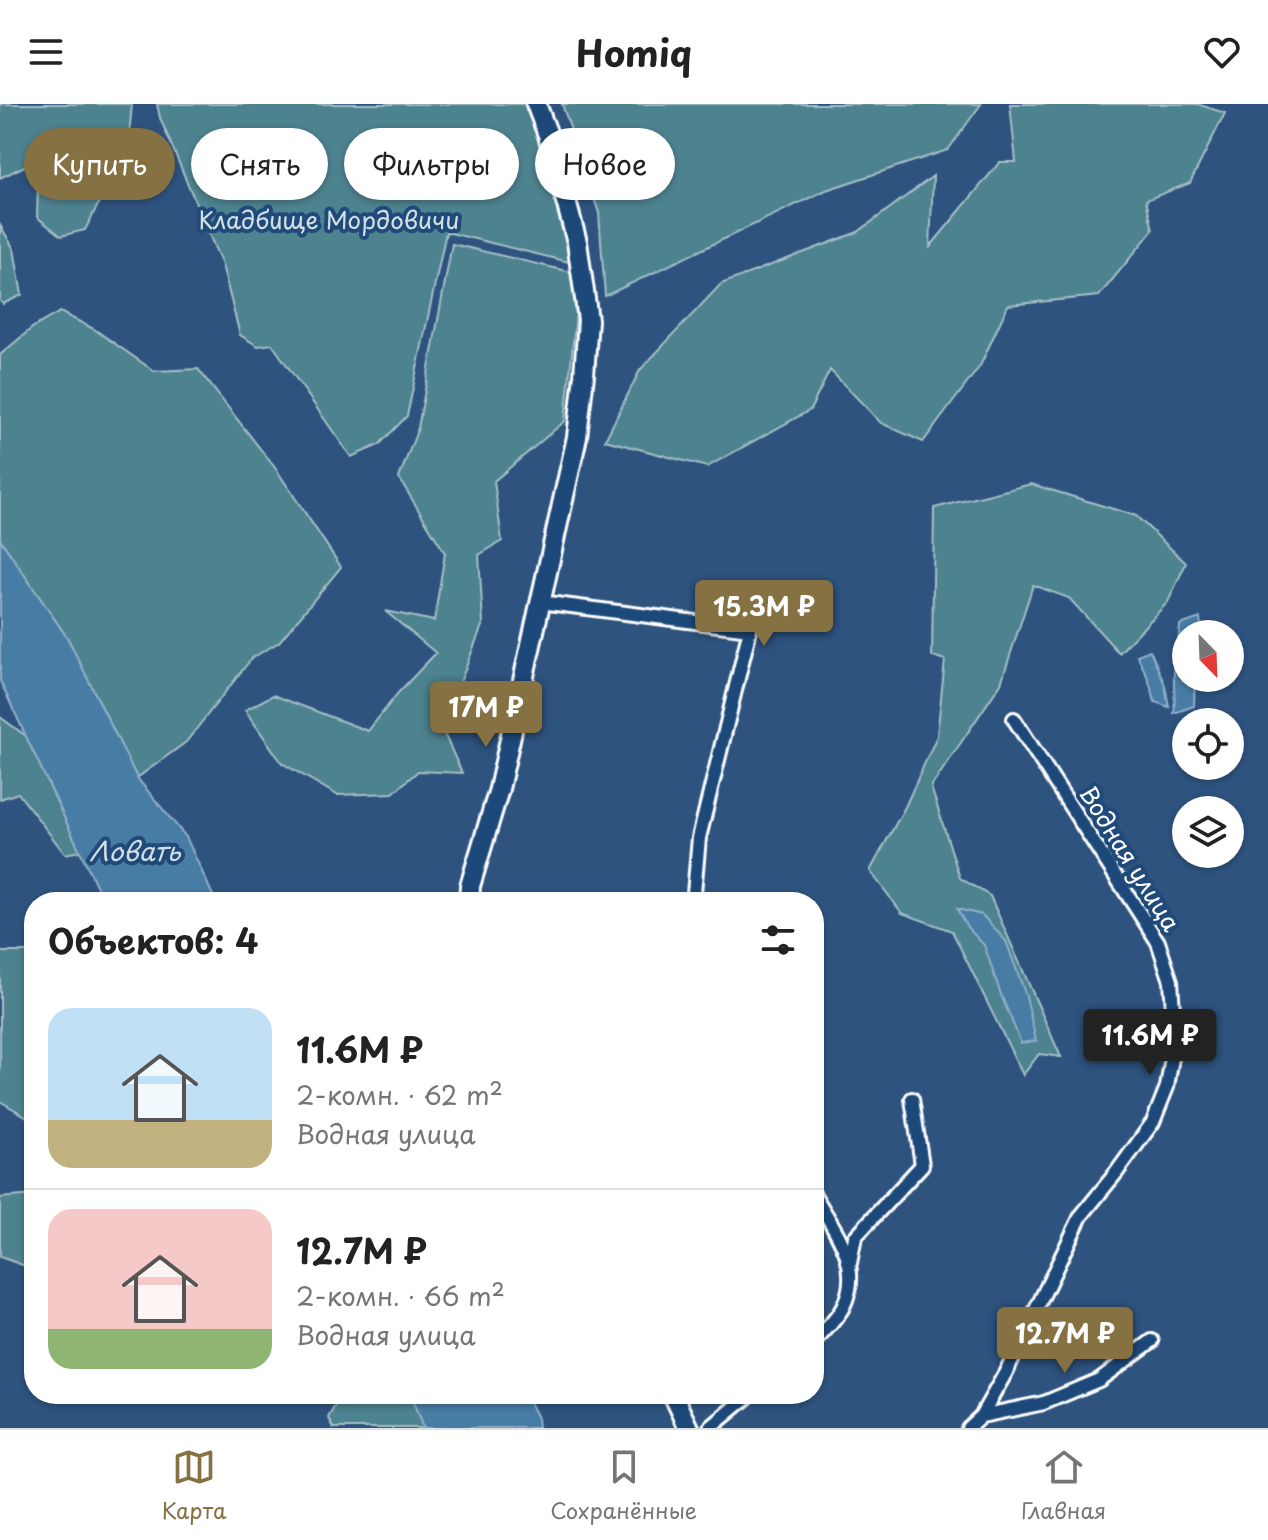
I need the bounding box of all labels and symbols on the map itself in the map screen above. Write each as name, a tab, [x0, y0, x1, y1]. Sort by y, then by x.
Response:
park label: Кладбище Мордовичи	[198, 201, 460, 237]
pin: 15.3M ₽	[690, 580, 838, 648]
north arrow	[1172, 620, 1244, 692]
pin: 17M ₽	[430, 681, 542, 749]
street label: Водная улица	[1071, 778, 1190, 938]
water label: Ловать	[90, 831, 182, 870]
pin: 11.6M ₽	[1076, 1009, 1224, 1077]
pin: 12.7M ₽	[991, 1307, 1139, 1375]

